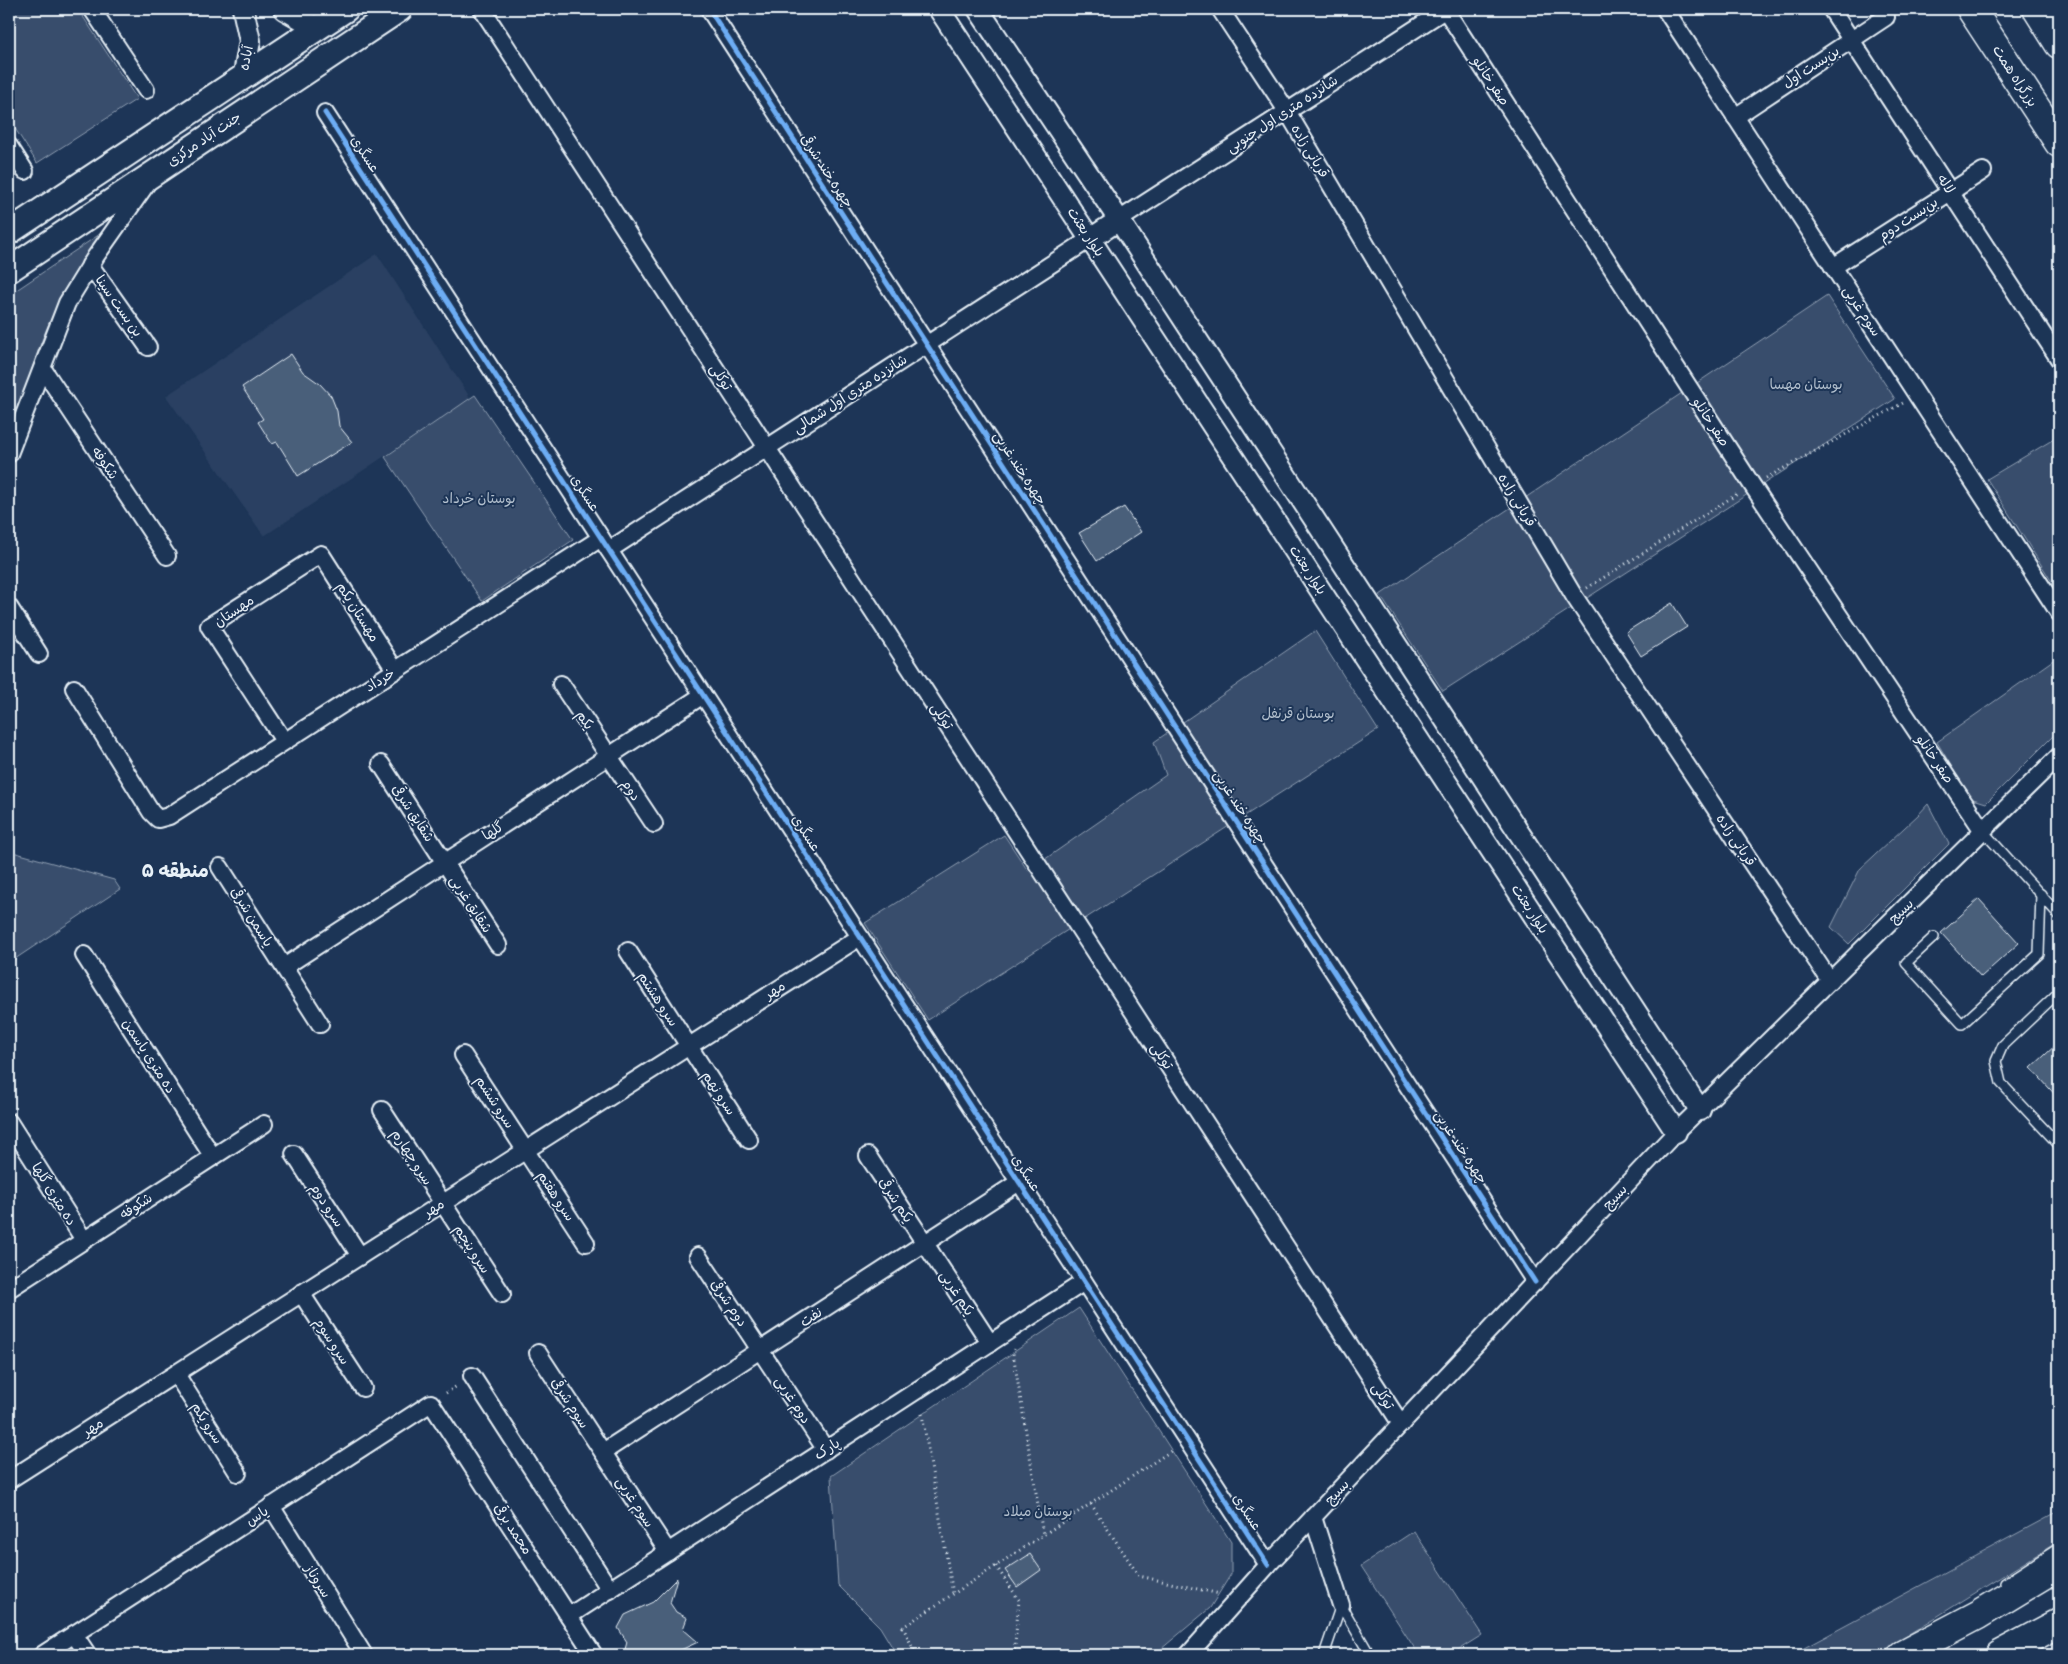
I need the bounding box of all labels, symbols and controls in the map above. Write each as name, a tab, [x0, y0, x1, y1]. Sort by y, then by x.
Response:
street label: بن‌بست اول	[1779, 42, 1843, 92]
street label: بزرگراه همت	[1989, 42, 2041, 110]
street label: آباده	[235, 43, 257, 72]
street label: صفر خانلو	[1467, 52, 1513, 109]
street label: شانزده متری اول جنوبی	[1223, 72, 1342, 157]
street label: جنت آباد مرکزی	[164, 108, 244, 170]
street label: قربانی زاده	[1287, 121, 1333, 181]
street label: چهره خند شرقی	[796, 131, 857, 212]
street label: عسگری	[347, 132, 383, 176]
street label: لاله	[1934, 171, 1958, 197]
street label: بن‌بست دوم	[1875, 193, 1942, 246]
street label: بلوار بعثت	[1064, 204, 1108, 260]
street label: بن بست سینا	[92, 272, 146, 340]
street label: سوم غربی	[1837, 282, 1885, 341]
street label: شانزده متری اول شمالی	[790, 351, 910, 437]
street label: توکلی	[706, 360, 736, 394]
park label: بوستان مهسا	[1769, 376, 1843, 393]
street label: صفر خانلو	[1687, 393, 1733, 450]
street label: چهره خند غربی	[989, 428, 1050, 509]
street label: شکوفه	[88, 444, 122, 482]
street label: قربانی زاده	[1494, 470, 1540, 530]
street label: عسگری	[567, 471, 603, 515]
park label: بوستان خرداد	[442, 490, 516, 507]
street label: بلوار بعثت	[1286, 542, 1330, 598]
street label: مهستان یکم	[331, 579, 383, 646]
street label: مهستان	[211, 591, 257, 631]
street label: خرداد	[362, 664, 398, 696]
street label: توکلی	[927, 699, 957, 733]
park label: بوستان قرنفل	[1261, 705, 1335, 722]
street label: یکم	[571, 707, 598, 734]
street label: صفر خانلو	[1911, 731, 1957, 787]
street label: چهره خند غربی	[1209, 767, 1270, 848]
street label: دوم	[616, 776, 644, 805]
street label: شقایق شرقی	[388, 781, 438, 845]
street label: عسگری	[788, 811, 824, 855]
street label: قربانی زاده	[1712, 811, 1760, 869]
street label: گلها	[479, 818, 507, 844]
district label: منطقه ۵	[141, 859, 209, 883]
street label: شقایق غربی	[446, 872, 496, 936]
street label: بلوار بعثت	[1508, 881, 1552, 937]
street label: یاسمن شرقی	[227, 884, 277, 950]
street label: بسیج	[1885, 895, 1918, 928]
street label: سرو هشتم	[632, 968, 682, 1031]
street label: مهر	[761, 977, 789, 1003]
street label: ده متری یاسمن	[119, 1015, 179, 1097]
street label: توکلی	[1147, 1039, 1177, 1073]
street label: سرو نهم	[697, 1068, 740, 1119]
street label: سرو ششم	[470, 1072, 518, 1133]
street label: چهره خند غربی	[1430, 1107, 1491, 1188]
street label: سرو چهارم	[386, 1126, 436, 1189]
street label: عسگری	[1008, 1151, 1044, 1195]
street label: ده متری گلها	[28, 1159, 80, 1229]
street label: سرو هفتم	[532, 1168, 578, 1225]
street label: یکم شرقی	[873, 1174, 917, 1227]
street label: سرو دوم	[305, 1180, 347, 1231]
street label: بسیج	[1599, 1181, 1632, 1214]
street label: شکوفه	[116, 1189, 156, 1223]
street label: مهر	[420, 1195, 448, 1221]
street label: سرو پنجم	[448, 1222, 494, 1278]
street label: یکم غربی	[934, 1267, 978, 1320]
street label: دوم شرقی	[705, 1276, 751, 1331]
street label: نفت	[797, 1303, 825, 1331]
street label: سرو سوم	[308, 1314, 354, 1369]
street label: دوم غربی	[770, 1373, 815, 1428]
street label: سوم شرقی	[545, 1374, 593, 1433]
street label: توکلی	[1368, 1379, 1398, 1413]
street label: سرو یکم	[186, 1399, 226, 1448]
street label: مهر	[79, 1414, 107, 1440]
street label: پارک	[811, 1434, 844, 1464]
street label: سوم غربی	[610, 1473, 658, 1532]
street label: بسیج	[1321, 1476, 1354, 1509]
street label: عسگری	[1229, 1490, 1265, 1534]
street label: محمد برقی	[490, 1500, 536, 1558]
street label: یاس	[242, 1502, 272, 1530]
park label: بوستان میلاد	[1003, 1503, 1073, 1520]
street label: سروناز	[301, 1560, 335, 1601]

